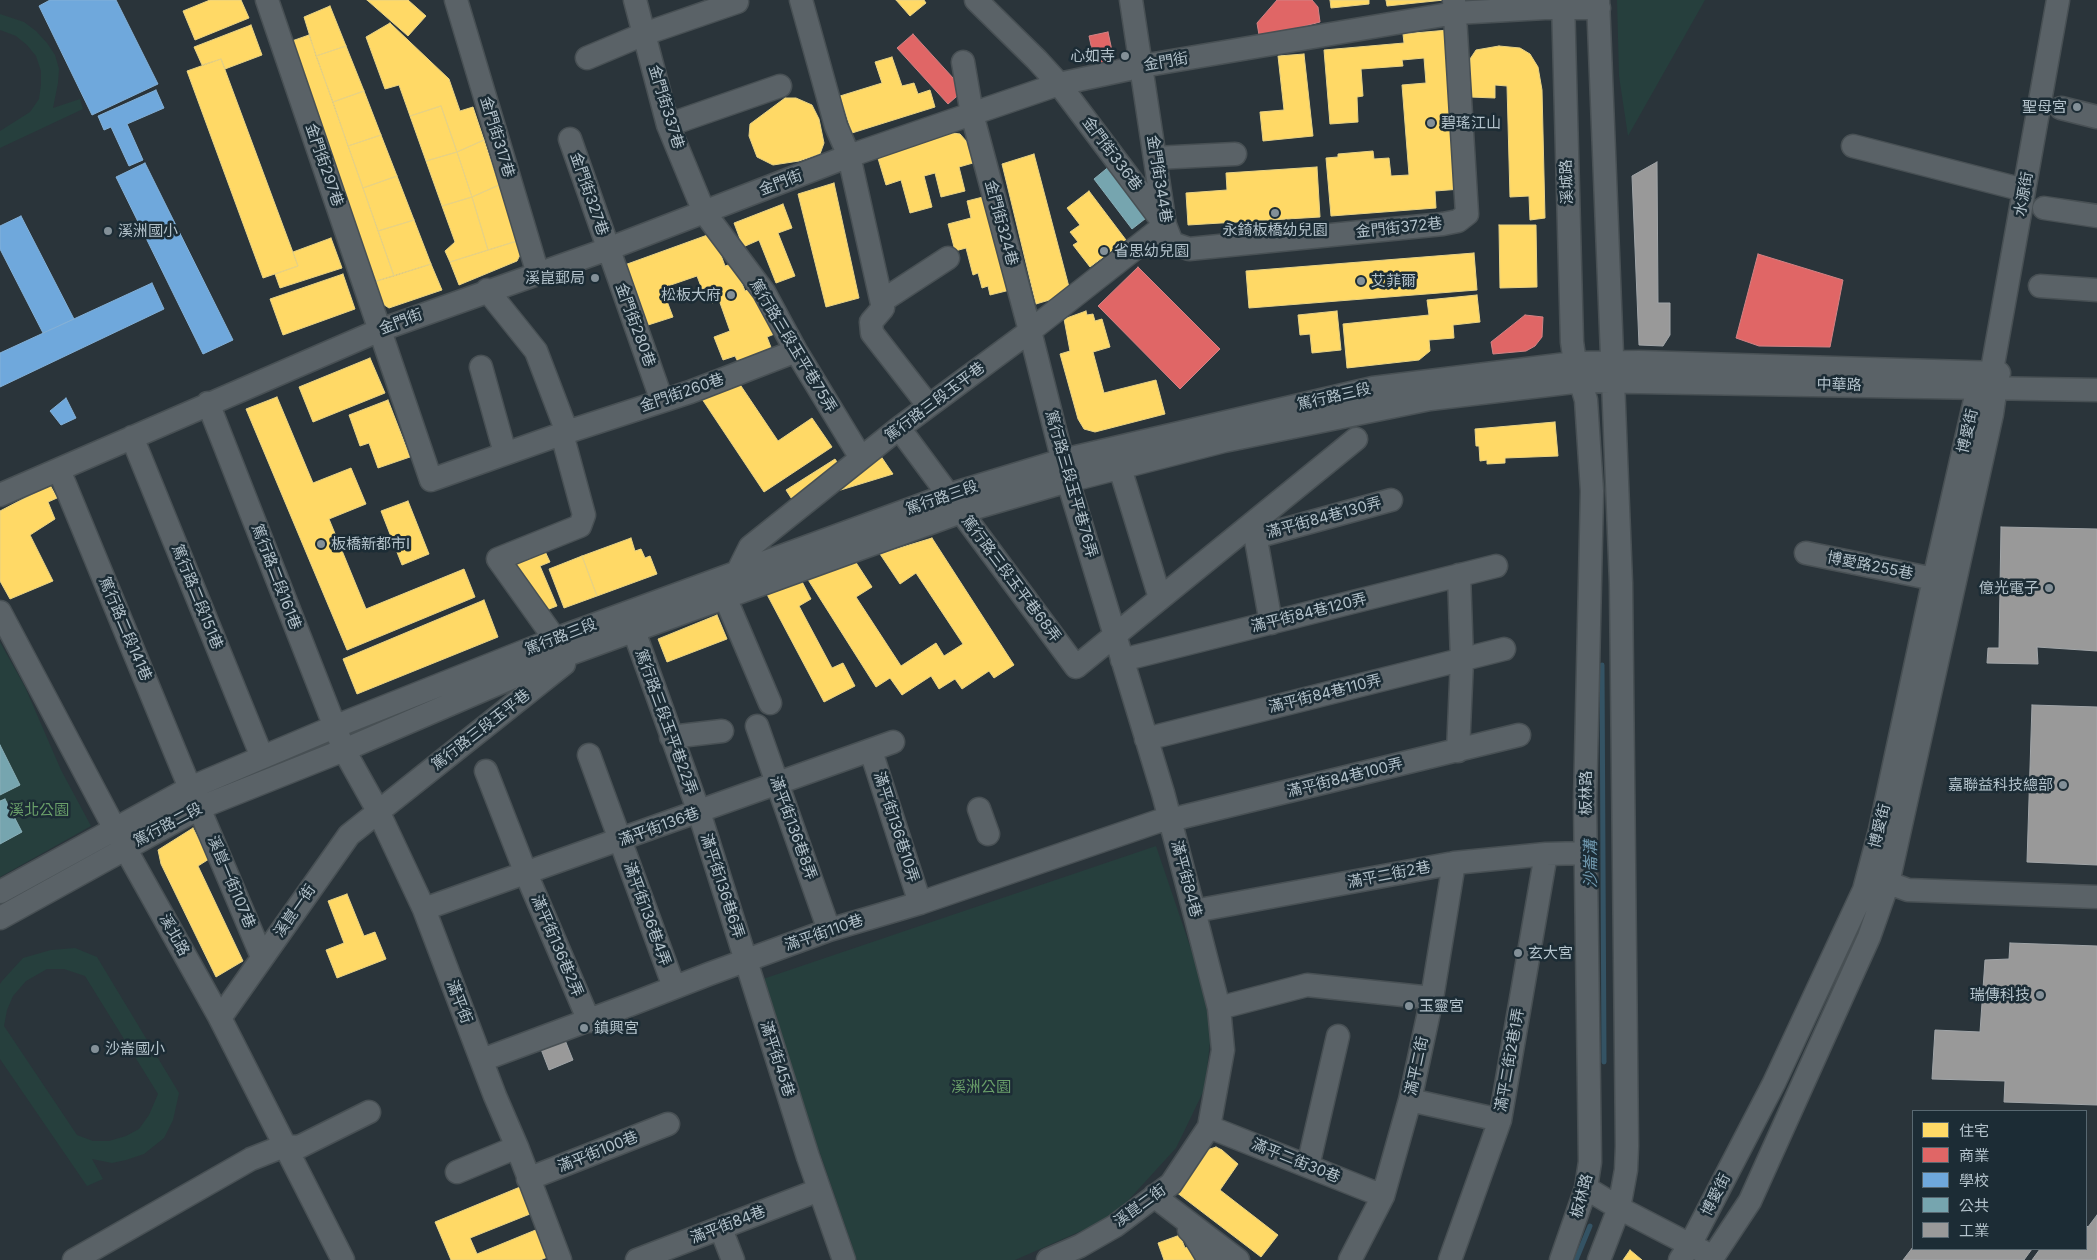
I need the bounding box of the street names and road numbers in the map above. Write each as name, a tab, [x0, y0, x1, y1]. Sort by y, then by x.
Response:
street label: 金門街	[1142, 49, 1190, 75]
street label: 金門街337巷	[645, 63, 687, 151]
street label: 金門街317巷	[476, 94, 518, 180]
street label: 金門街336巷	[1078, 114, 1146, 194]
street label: 金門街297巷	[301, 121, 347, 209]
street label: 金門街344巷	[1143, 134, 1175, 224]
street label: 金門街327巷	[566, 150, 612, 238]
street label: 溪城路	[1557, 159, 1577, 205]
street label: 金門街	[757, 167, 805, 199]
street label: 水源街	[2011, 170, 2037, 218]
street label: 金門街324巷	[981, 178, 1021, 268]
street label: 金門街372巷	[1355, 215, 1443, 241]
street label: 篤行路三段玉平巷75弄	[746, 276, 840, 416]
street label: 金門街280巷	[612, 281, 658, 369]
street label: 金門街	[377, 306, 425, 338]
street label: 篤行路三段玉平巷	[882, 359, 988, 445]
street label: 金門街260巷	[638, 370, 726, 416]
street label: 中華路	[1816, 376, 1862, 394]
street label: 篤行路三段	[1295, 380, 1373, 414]
street label: 博愛街	[1954, 407, 1982, 455]
street label: 篤行路三段玉平巷76弄	[1041, 408, 1101, 560]
street label: 篤行路三段	[904, 477, 980, 519]
street label: 滿平街84巷130弄	[1264, 494, 1384, 542]
street label: 篤行路三段玉平巷68弄	[958, 512, 1064, 646]
street label: 篤行路二段161巷	[248, 522, 304, 632]
street label: 篤行路二段151巷	[168, 542, 226, 652]
street label: 博愛路255巷	[1825, 549, 1915, 583]
street label: 篤行路二段141巷	[95, 574, 155, 684]
street label: 滿平街84巷120弄	[1249, 590, 1369, 636]
street label: 篤行路三段	[523, 615, 599, 659]
street label: 篤行路三段玉平巷22弄	[631, 647, 701, 797]
street label: 滿平街84巷110弄	[1267, 671, 1383, 717]
street label: 篤行路三段玉平巷	[428, 686, 534, 774]
street label: 滿平街84巷100弄	[1285, 755, 1405, 801]
street label: 滿平街136巷10弄	[870, 769, 922, 885]
street label: 板林路	[1577, 771, 1595, 815]
street label: 滿平街136巷8弄	[766, 774, 820, 882]
street label: 篤行路二段	[131, 799, 205, 851]
street label: 博愛街	[1866, 802, 1894, 850]
street label: 滿平街136巷	[616, 804, 702, 850]
street label: 滿平街136巷6弄	[697, 831, 747, 941]
street label: 溪崑一街107巷	[203, 833, 259, 931]
street label: 滿平街84巷	[1167, 839, 1205, 919]
street label: 滿平二街2巷	[1346, 858, 1432, 892]
street label: 滿平街136巷4弄	[620, 860, 674, 968]
street label: 溪崑一街	[270, 881, 320, 941]
street label: 滿平街136巷2弄	[527, 892, 587, 1000]
street label: 溪北路	[155, 911, 193, 959]
street label: 滿平街110巷	[782, 911, 866, 955]
street label: 滿平街	[443, 978, 475, 1026]
street label: 滿平二街2巷1弄	[1492, 1007, 1528, 1113]
street label: 滿平街45巷	[756, 1019, 798, 1099]
street label: 滿平二街	[1402, 1035, 1432, 1097]
street label: 滿平街100巷	[555, 1128, 641, 1176]
street label: 滿平二街30巷	[1249, 1135, 1343, 1187]
street label: 博愛街	[1698, 1171, 1734, 1219]
street label: 板林路	[1567, 1172, 1597, 1220]
street label: 溪崑二街	[1110, 1181, 1170, 1231]
street label: 滿平街84巷	[688, 1202, 768, 1248]

